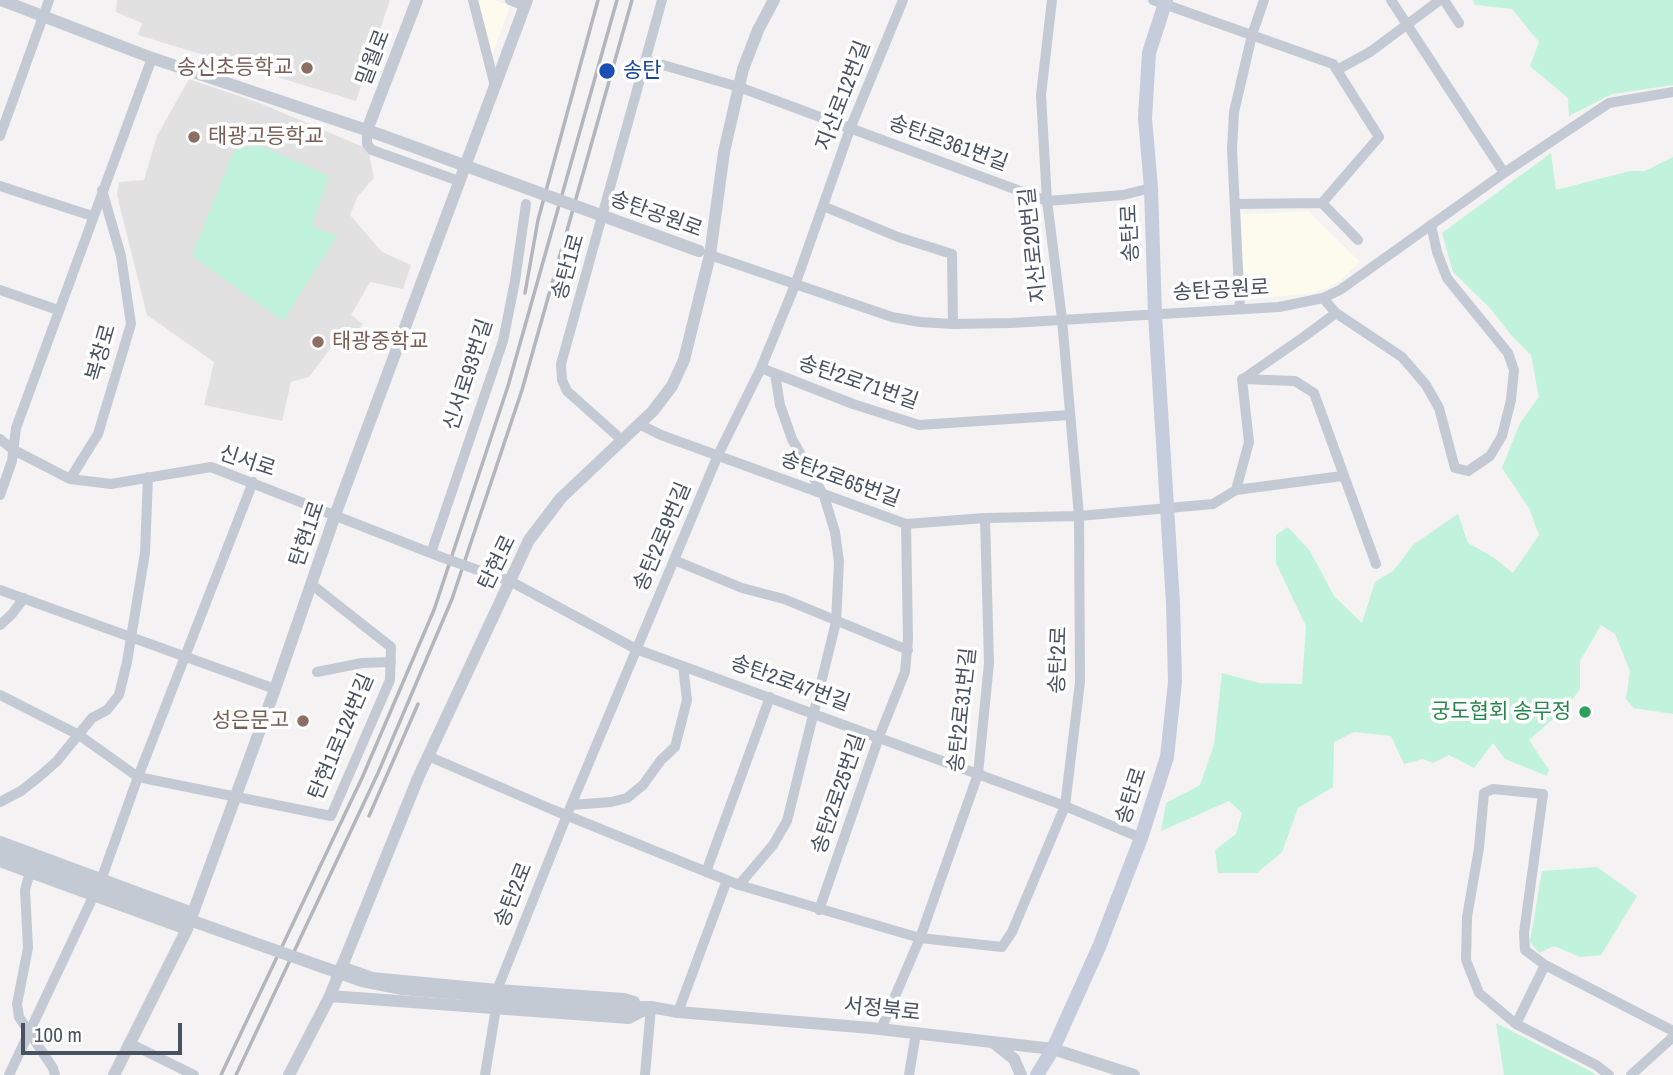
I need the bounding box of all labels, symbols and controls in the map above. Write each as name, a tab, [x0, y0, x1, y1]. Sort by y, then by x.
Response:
street label: 밀월로	[352, 26, 396, 90]
street label: 지산로12번길	[811, 37, 877, 155]
place label: 송신초등학교	[177, 55, 293, 81]
place label: 송탄	[623, 58, 662, 84]
marker: 송신초등학교	[299, 60, 315, 76]
marker: 송탄	[597, 61, 617, 81]
street label: 송탄로361번길	[885, 111, 1011, 177]
place label: 태광고등학교	[208, 124, 324, 150]
marker: 태광고등학교	[186, 129, 202, 145]
street label: 지산로20번길	[1015, 186, 1053, 304]
street label: 송탄공원로	[606, 187, 706, 243]
street label: 송탄로	[1117, 204, 1145, 262]
street label: 송탄1로	[548, 231, 590, 303]
street label: 송탄공원로	[1172, 276, 1270, 306]
street label: 신서로93번길	[439, 316, 499, 434]
street label: 복창로	[82, 322, 122, 384]
place label: 태광중학교	[332, 329, 429, 355]
marker: 태광중학교	[310, 334, 326, 350]
street label: 송탄2로71번길	[795, 351, 921, 415]
street label: 신서로	[216, 441, 278, 483]
street label: 송탄2로65번길	[777, 447, 903, 513]
street label: 송탄2로9번길	[629, 479, 697, 595]
street label: 탄현1로	[285, 498, 331, 570]
street label: 탄현로	[474, 531, 522, 595]
street label: 송탄2로	[1045, 626, 1073, 694]
street label: 송탄2로31번길	[944, 646, 982, 774]
street label: 송탄2로47번길	[727, 651, 853, 717]
street label: 탄현1로124번길	[304, 670, 380, 804]
place label: 궁도협회 송무정	[1431, 699, 1571, 725]
marker: 궁도협회 송무정	[1577, 704, 1593, 720]
place label: 성은문고	[212, 708, 289, 734]
marker: 성은문고	[295, 713, 311, 729]
street label: 송탄2로25번길	[807, 731, 871, 857]
street label: 송탄로	[1111, 765, 1153, 827]
street label: 송탄2로	[490, 859, 538, 931]
street label: 서정북로	[842, 993, 922, 1027]
scale bar	[24, 1009, 186, 1052]
text: 100 m	[34, 1020, 82, 1049]

